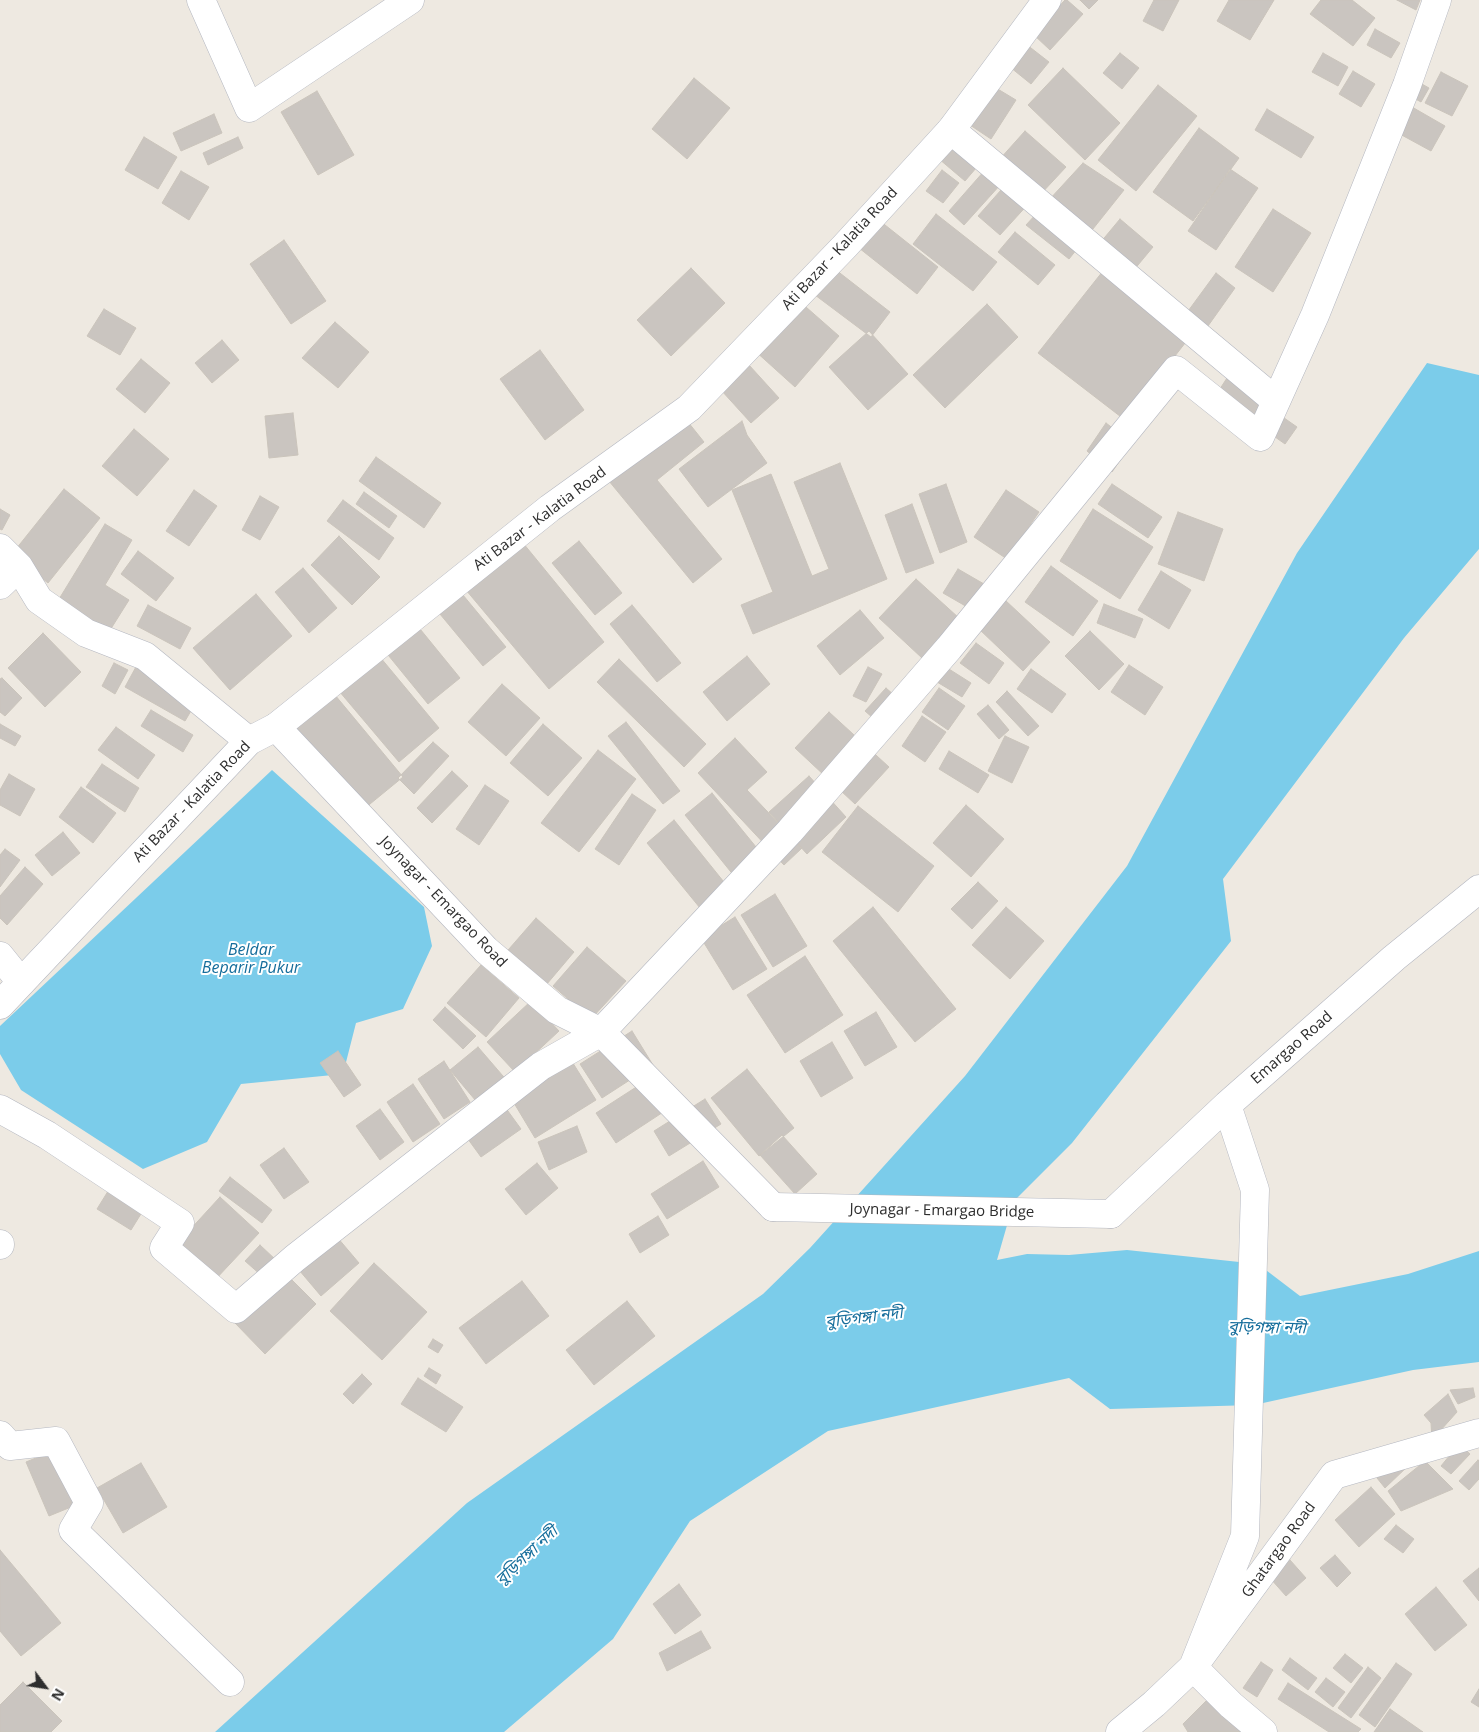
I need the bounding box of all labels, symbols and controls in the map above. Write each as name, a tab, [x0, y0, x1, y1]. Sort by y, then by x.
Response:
street label: Ati Bazar - Kalatia Road	[778, 184, 902, 314]
street label: Ati Bazar - Kalatia Road	[470, 463, 610, 575]
street label: Ati Bazar - Kalatia Road	[129, 738, 255, 866]
street label: Joynagar - Emargao Road	[376, 833, 510, 971]
water label: Beldar Beparir Pukur	[202, 940, 300, 978]
street label: Emargao Road	[1248, 1008, 1336, 1088]
street label: Joynagar - Emargao Bridge	[849, 1200, 1035, 1222]
water label: বুড়িগঙ্গা নদী	[824, 1304, 904, 1332]
water label: বুড়িগঙ্গা নদী	[1228, 1318, 1306, 1338]
street label: Ghatargao Road	[1238, 1499, 1320, 1601]
water label: বুড়িগঙ্গা নদী	[492, 1522, 562, 1590]
north arrow	[20, 1662, 70, 1712]
text: N	[47, 1685, 69, 1705]

